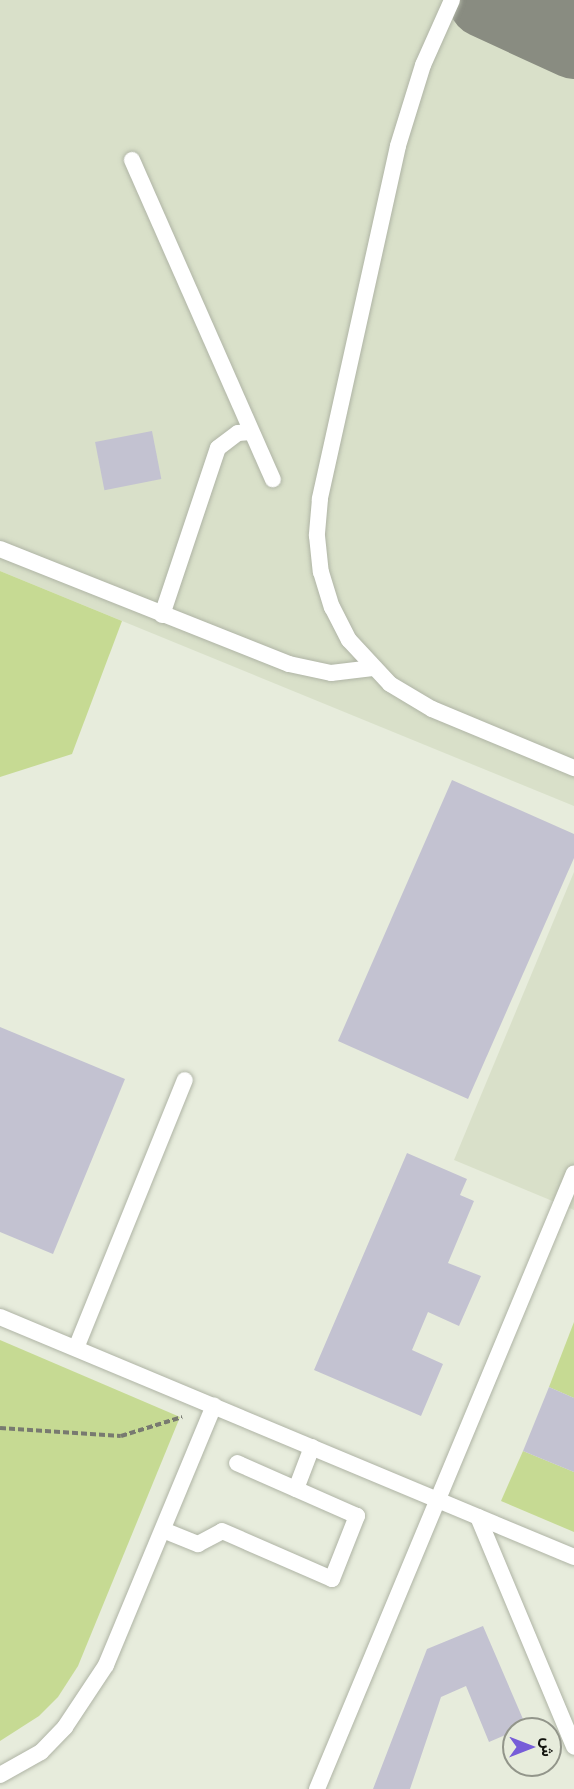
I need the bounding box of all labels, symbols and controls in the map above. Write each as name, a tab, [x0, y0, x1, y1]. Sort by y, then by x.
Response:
north arrow	[502, 1717, 562, 1777]
text: ش	[539, 1737, 558, 1757]

